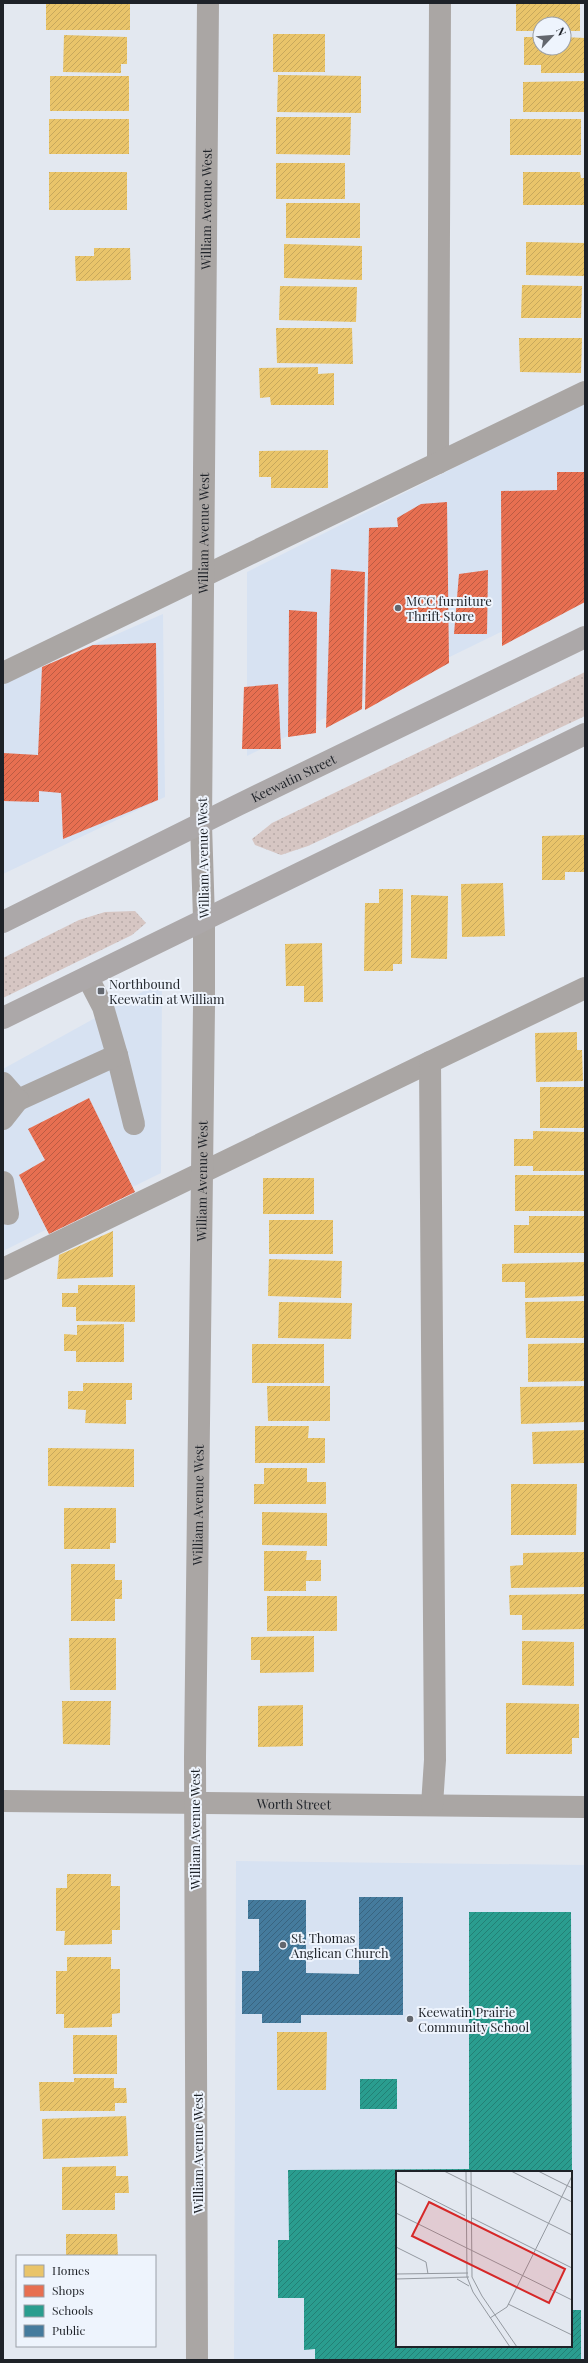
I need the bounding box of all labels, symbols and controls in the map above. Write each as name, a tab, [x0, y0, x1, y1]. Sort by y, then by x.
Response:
north arrow	[532, 16, 572, 56]
text: N	[553, 25, 570, 38]
street label: William Avenue West	[197, 148, 215, 271]
street label: William Avenue West	[194, 472, 212, 595]
place label: MCC furniture Thrift Store	[406, 592, 492, 624]
marker: MCC furniture Thrift Store	[393, 603, 403, 613]
street label: Keewatin Street	[248, 750, 339, 806]
street label: William Avenue West	[193, 797, 212, 920]
place label: Northbound Keewatin at William	[109, 975, 225, 1007]
marker: Northbound Keewatin at William	[96, 986, 106, 996]
street label: William Avenue West	[192, 1120, 211, 1243]
street label: William Avenue West	[188, 1444, 207, 1567]
street label: William Avenue West	[186, 1768, 203, 1890]
street label: Worth Street	[256, 1795, 332, 1812]
place label: St. Thomas Anglican Church	[290, 1929, 389, 1961]
marker: St. Thomas Anglican Church	[278, 1940, 288, 1950]
place label: Keewatin Prairie Community School	[418, 2003, 529, 2035]
marker: Keewatin Prairie Community School	[405, 2014, 415, 2024]
street label: William Avenue West	[189, 2092, 206, 2214]
inset map	[396, 2171, 572, 2347]
legend	[16, 2255, 156, 2347]
text: Homes	[52, 2262, 90, 2278]
text: Shops	[52, 2282, 84, 2298]
text: Schools	[52, 2302, 93, 2318]
text: Public	[52, 2322, 86, 2338]

